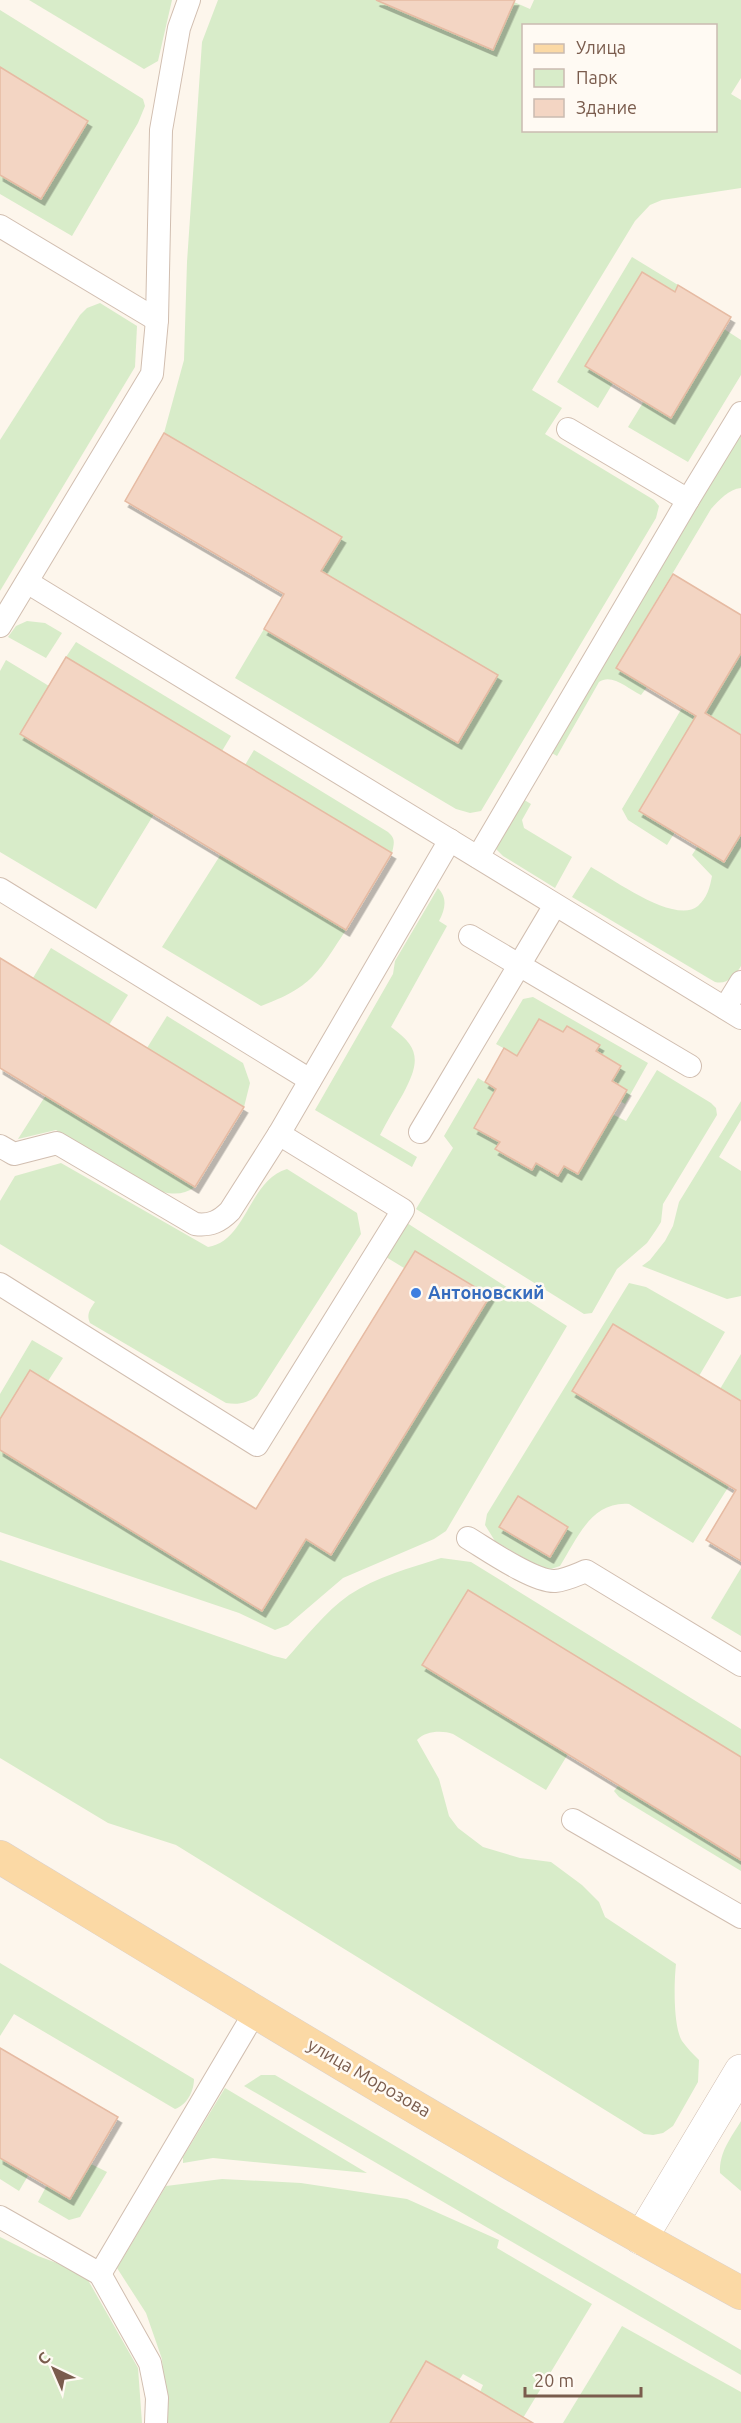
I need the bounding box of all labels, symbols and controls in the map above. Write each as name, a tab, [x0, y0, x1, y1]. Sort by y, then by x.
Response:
legend	[522, 24, 717, 132]
text: Улица	[576, 37, 626, 57]
text: Парк	[576, 67, 617, 87]
text: Здание	[576, 97, 637, 117]
place label: Антоновский	[428, 1282, 544, 1302]
marker: Антоновский	[409, 1286, 423, 1300]
street label: улица Морозова	[304, 2034, 435, 2121]
north arrow	[24, 2339, 84, 2399]
text: С	[34, 2348, 54, 2368]
scale bar	[525, 2360, 640, 2398]
text: 20 m	[534, 2370, 574, 2390]

